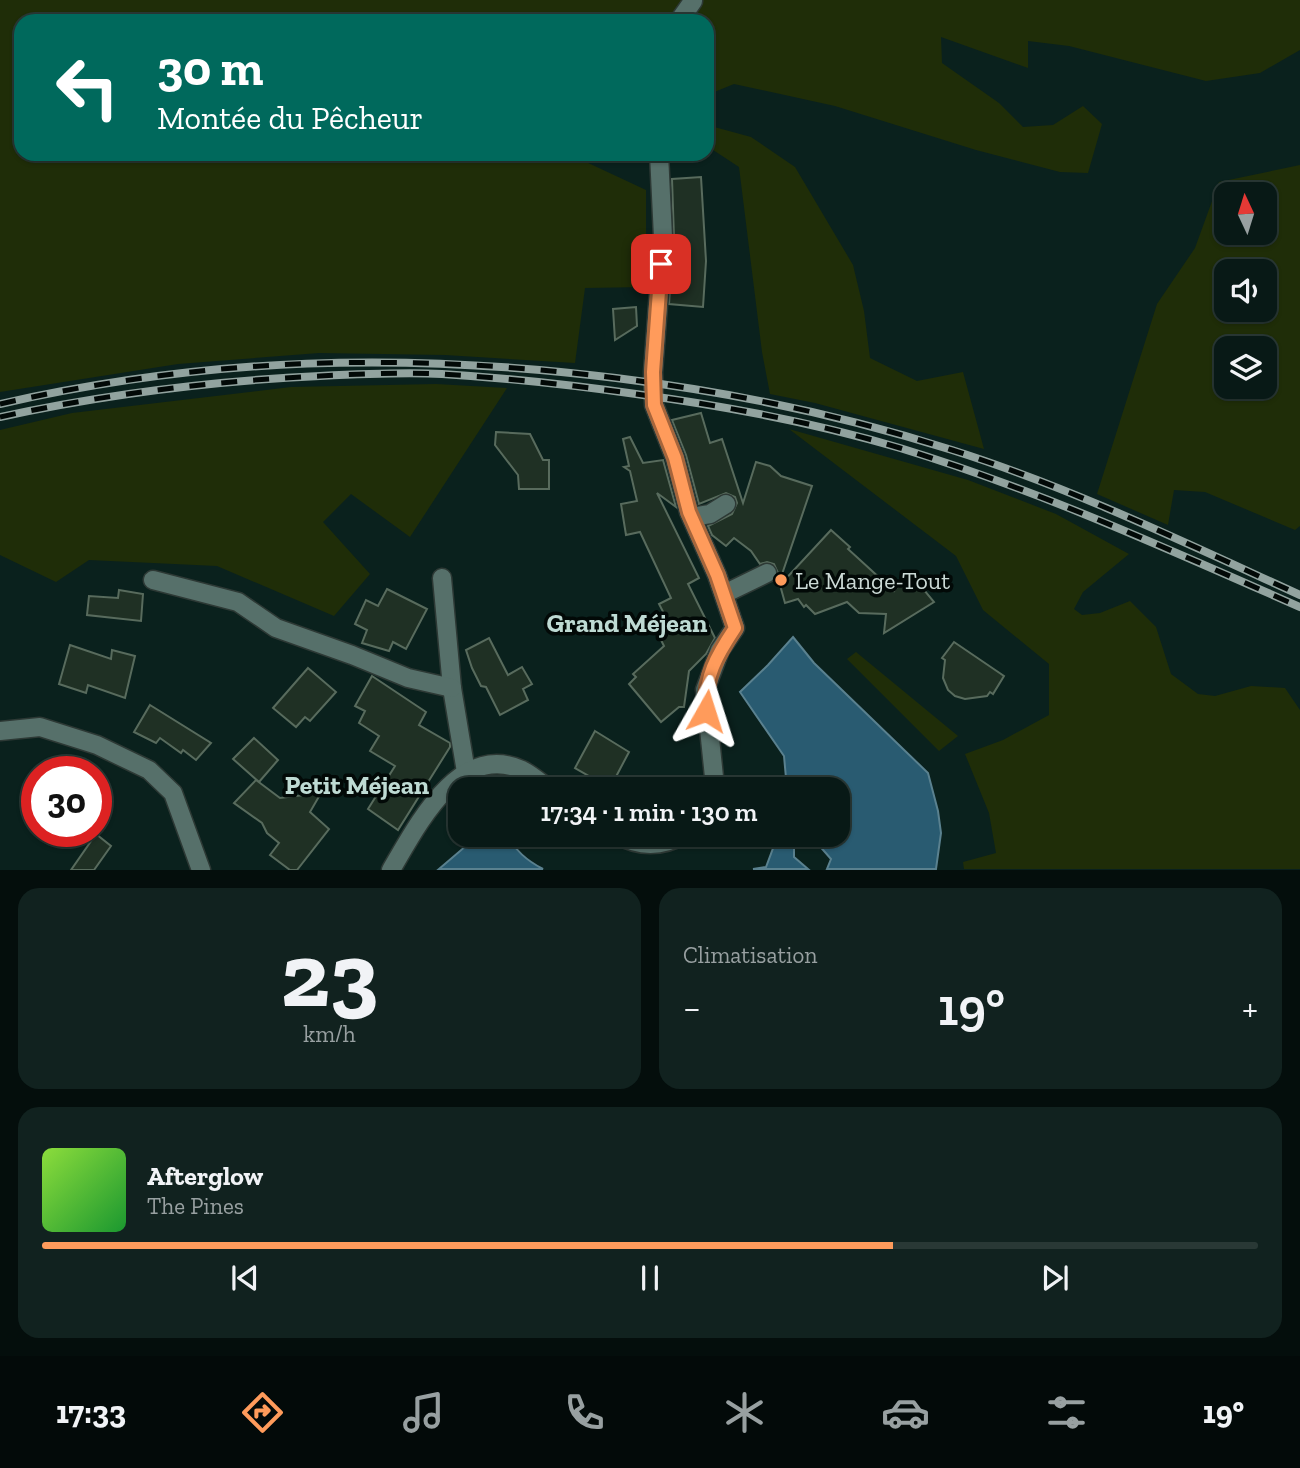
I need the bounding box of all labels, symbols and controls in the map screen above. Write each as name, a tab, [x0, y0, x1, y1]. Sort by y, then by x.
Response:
text: 30 m	[157, 39, 263, 98]
icon: left	[42, 42, 133, 133]
text: Montée du Pêcheur	[157, 99, 423, 137]
north arrow	[1214, 182, 1278, 245]
map controls	[1214, 182, 1277, 399]
pin	[631, 234, 691, 294]
icon: arrive	[642, 245, 680, 283]
button: sound	[1214, 259, 1277, 322]
button: layers	[1214, 336, 1277, 399]
place label: Le Mange-Tout	[795, 566, 950, 595]
marker: Le Mange-Tout	[773, 572, 789, 588]
district label: Grand Méjean	[547, 607, 708, 639]
position arrow	[669, 674, 743, 748]
speed limit sign: 30	[21, 756, 112, 847]
district label: Petit Méjean	[285, 769, 430, 801]
text: 17:34 · 1 min · 130 m	[540, 796, 758, 828]
text: 23	[281, 920, 378, 1029]
text: Climatisation	[683, 941, 817, 969]
text: 19°	[938, 976, 1005, 1038]
text: −	[683, 985, 701, 1031]
text: +	[1242, 985, 1258, 1031]
text: km/h	[303, 1020, 356, 1048]
text: Afterglow	[147, 1160, 263, 1192]
text: The Pines	[147, 1192, 244, 1220]
icon: previous	[226, 1259, 264, 1297]
icon: pause	[631, 1259, 669, 1297]
icon: next	[1036, 1259, 1074, 1297]
icon: directions	[238, 1388, 287, 1437]
icon: music	[399, 1388, 448, 1437]
icon: phone	[560, 1388, 609, 1437]
icon: climate	[720, 1388, 769, 1437]
icon: car	[881, 1388, 930, 1437]
icon: filters	[1042, 1388, 1091, 1437]
text: 17:33	[56, 1393, 126, 1431]
text: 19°	[1203, 1393, 1244, 1431]

